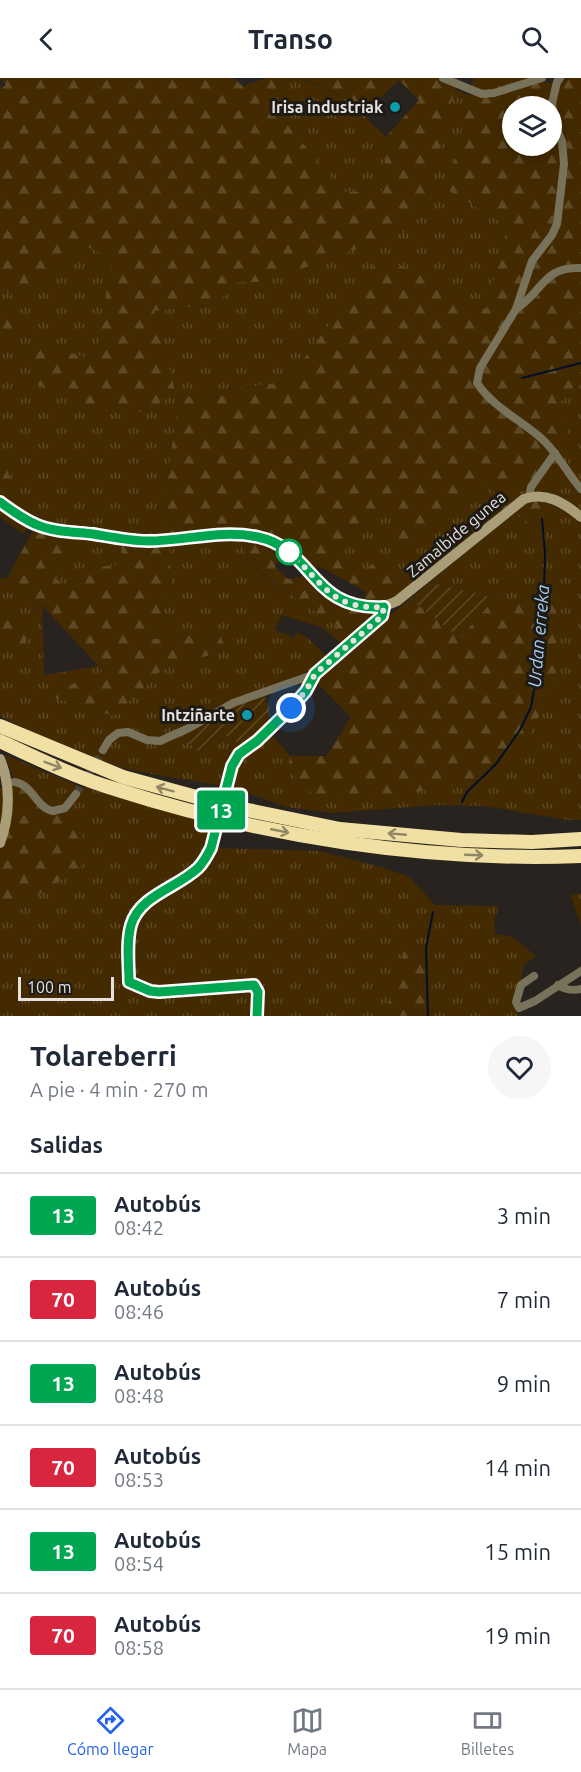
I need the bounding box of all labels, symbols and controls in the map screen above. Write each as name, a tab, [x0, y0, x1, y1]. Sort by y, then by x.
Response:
icon: back	[30, 23, 63, 56]
icon: search	[518, 23, 551, 56]
text: Transo	[248, 24, 333, 54]
map controls	[502, 96, 562, 156]
button: layers	[502, 96, 562, 156]
place label: Irisa industriak	[271, 98, 383, 116]
marker: Irisa industriak	[388, 100, 402, 114]
street label: Zamalbide gunea	[403, 488, 509, 580]
unlabelled marker	[276, 539, 302, 565]
water label: Urdan erreka	[524, 583, 552, 688]
your location	[276, 693, 306, 723]
place label: Intziñarte	[161, 706, 235, 724]
marker: Intziñarte	[240, 708, 254, 722]
one-way arrow	[43, 760, 62, 771]
one-way arrow	[156, 782, 175, 794]
line badge: 13	[194, 790, 248, 830]
text: 13	[209, 798, 233, 822]
one-way arrow	[270, 826, 290, 837]
one-way arrow	[387, 828, 407, 839]
one-way arrow	[463, 850, 483, 861]
scale bar	[18, 974, 114, 1001]
text: 100 m	[27, 978, 72, 996]
button: heart	[488, 1036, 551, 1099]
text: Tolareberri	[30, 1040, 177, 1071]
text: A pie · 4 min · 270 m	[30, 1078, 208, 1101]
text: Salidas	[30, 1132, 103, 1157]
text: Autobús	[114, 1191, 201, 1216]
text: 13	[51, 1203, 75, 1227]
text: 3 min	[497, 1203, 551, 1228]
text: 08:42	[114, 1216, 164, 1239]
text: Autobús	[114, 1275, 201, 1300]
text: 70	[51, 1287, 75, 1311]
text: 7 min	[497, 1287, 551, 1312]
text: 08:46	[114, 1300, 164, 1323]
text: Autobús	[114, 1359, 201, 1384]
text: 13	[51, 1371, 75, 1395]
text: 9 min	[497, 1371, 551, 1396]
text: 08:48	[114, 1384, 164, 1407]
text: Autobús	[114, 1443, 201, 1468]
text: 70	[51, 1455, 75, 1479]
text: 14 min	[484, 1455, 551, 1480]
text: 08:53	[114, 1468, 164, 1491]
text: Autobús	[114, 1527, 201, 1552]
text: 13	[51, 1539, 75, 1563]
text: 15 min	[484, 1539, 551, 1564]
text: 08:54	[114, 1552, 164, 1575]
text: Autobús	[114, 1611, 201, 1636]
text: 70	[51, 1623, 75, 1647]
text: 19 min	[484, 1623, 551, 1648]
text: 08:58	[114, 1636, 164, 1659]
tab: Cómo llegar	[67, 1704, 154, 1758]
tab: Mapa	[287, 1704, 327, 1758]
tab: Billetes	[461, 1704, 514, 1758]

